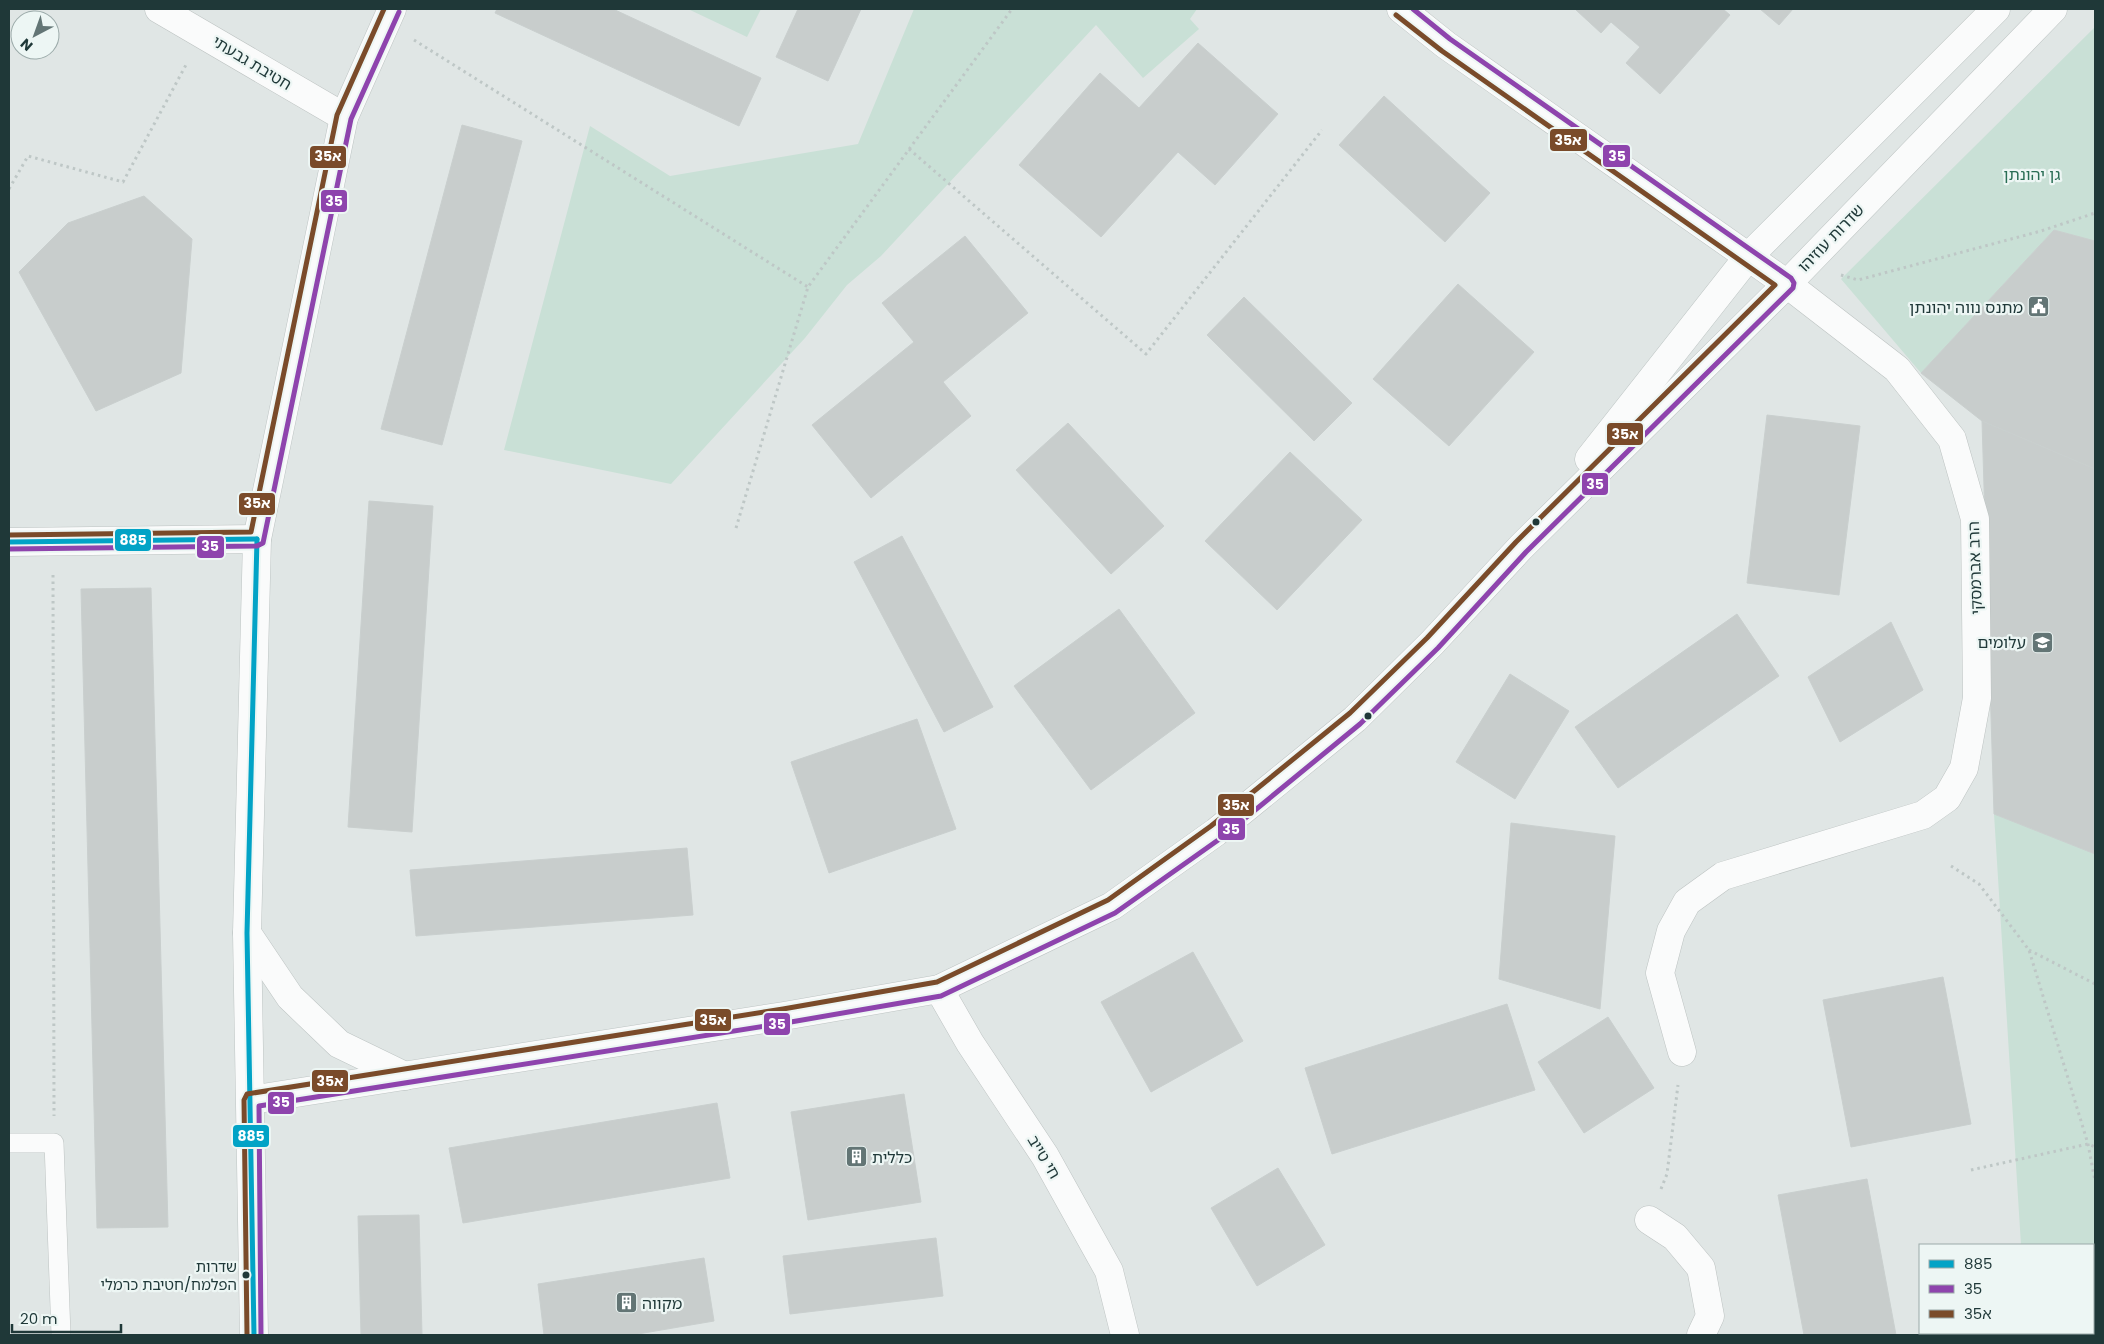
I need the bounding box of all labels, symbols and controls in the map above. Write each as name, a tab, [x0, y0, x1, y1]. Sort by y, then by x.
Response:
north arrow	[10, 10, 60, 60]
street label: חטיבת גבעתי	[208, 30, 296, 96]
text: N	[16, 34, 37, 56]
line badge: 35א	[1549, 128, 1588, 152]
text: 35א	[1554, 130, 1582, 150]
line badge: 35	[1602, 144, 1631, 168]
line badge: 35א	[309, 145, 347, 169]
text: 35א	[314, 146, 342, 166]
text: 35	[1608, 146, 1626, 166]
park label: גן יהונתן	[2003, 163, 2061, 186]
line badge: 35	[320, 189, 348, 213]
text: 35	[325, 191, 343, 211]
street label: שדרות עוזיהו	[1792, 199, 1870, 277]
public building icon: מתנס נווה יהונתן	[2027, 295, 2051, 319]
place label: מתנס נווה יהונתן	[1909, 296, 2023, 319]
line badge: 35א	[1606, 422, 1644, 446]
text: 35א	[1611, 424, 1639, 444]
line badge: 35	[1581, 472, 1609, 496]
text: 35	[1586, 474, 1604, 494]
line badge: 35א	[238, 492, 276, 516]
text: 35א	[243, 493, 271, 513]
unlabelled marker	[1531, 517, 1541, 527]
street label: הרב אברמסקי	[1962, 521, 1988, 615]
line badge: 885	[114, 528, 152, 552]
text: 885	[119, 530, 147, 550]
line badge: 35	[196, 535, 225, 559]
text: 35	[201, 536, 219, 556]
school or university icon: עלומים	[2030, 630, 2054, 654]
place label: עלומים	[1978, 631, 2026, 654]
unlabelled marker	[1363, 711, 1373, 721]
line badge: 35א	[1217, 793, 1255, 817]
text: 35א	[1222, 795, 1250, 815]
line badge: 35	[1217, 817, 1246, 841]
text: 35	[1222, 819, 1240, 839]
line badge: 35א	[694, 1008, 732, 1032]
text: 35א	[699, 1010, 727, 1030]
line badge: 35	[763, 1012, 791, 1036]
text: 35	[768, 1014, 786, 1034]
line badge: 35א	[311, 1069, 349, 1093]
text: 35א	[316, 1071, 344, 1091]
line badge: 35	[267, 1091, 295, 1115]
text: 35	[272, 1092, 290, 1112]
line badge: 885	[232, 1124, 270, 1148]
text: 885	[237, 1126, 265, 1146]
street label: חי טייב	[1022, 1131, 1066, 1183]
building icon: כללית	[844, 1145, 868, 1169]
place label: כללית	[872, 1146, 912, 1169]
legend	[1919, 1244, 2094, 1334]
text: 885	[1964, 1253, 1992, 1274]
place label: שדרות הפלמח/חטיבת כרמלי	[101, 1256, 237, 1295]
marker: שדרות הפלמח/חטיבת כרמלי	[241, 1270, 251, 1280]
text: 35	[1964, 1278, 1982, 1299]
building icon: מקווה	[614, 1291, 638, 1315]
place label: מקווה	[642, 1292, 682, 1315]
scale bar	[12, 1302, 121, 1334]
text: 35א	[1964, 1303, 1992, 1324]
text: 20 m	[20, 1308, 58, 1329]

